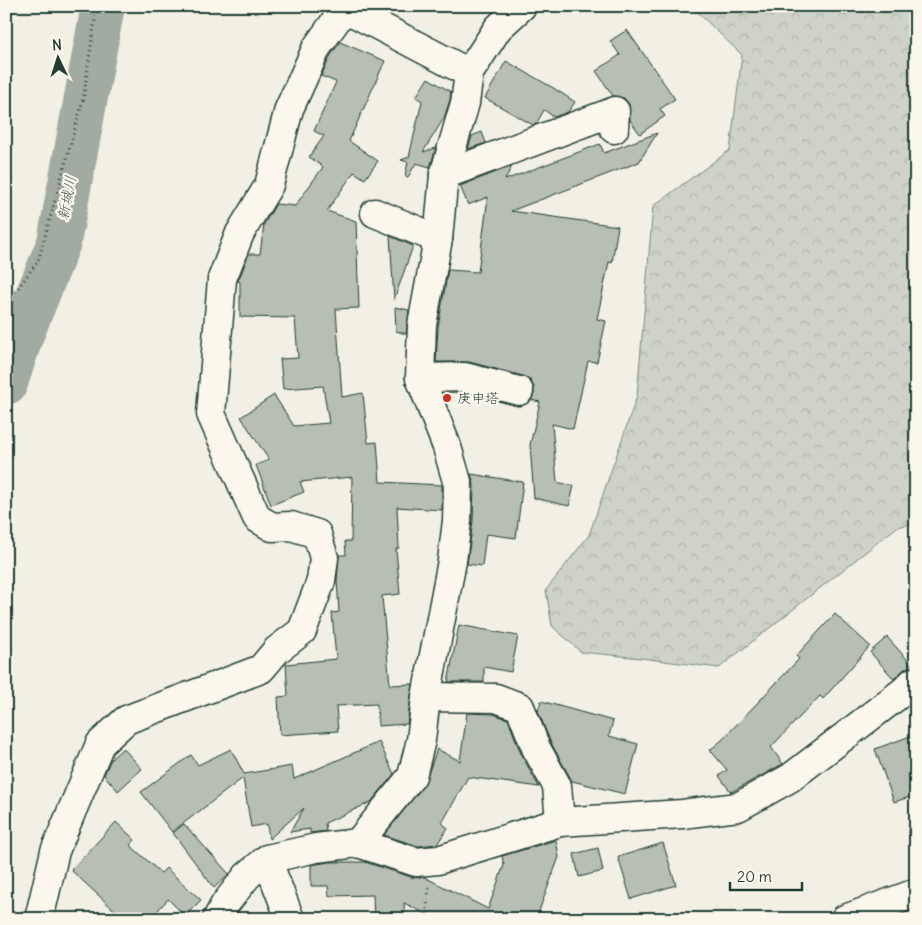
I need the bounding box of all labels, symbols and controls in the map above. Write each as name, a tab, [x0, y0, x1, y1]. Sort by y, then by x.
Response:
north arrow	[32, 32, 82, 82]
text: N	[52, 36, 63, 54]
water label: 新城川	[53, 174, 80, 222]
place label: 庚申塔	[457, 389, 499, 407]
marker: 庚申塔	[441, 392, 453, 404]
scale bar	[730, 860, 802, 892]
text: 20 m	[737, 867, 772, 886]

